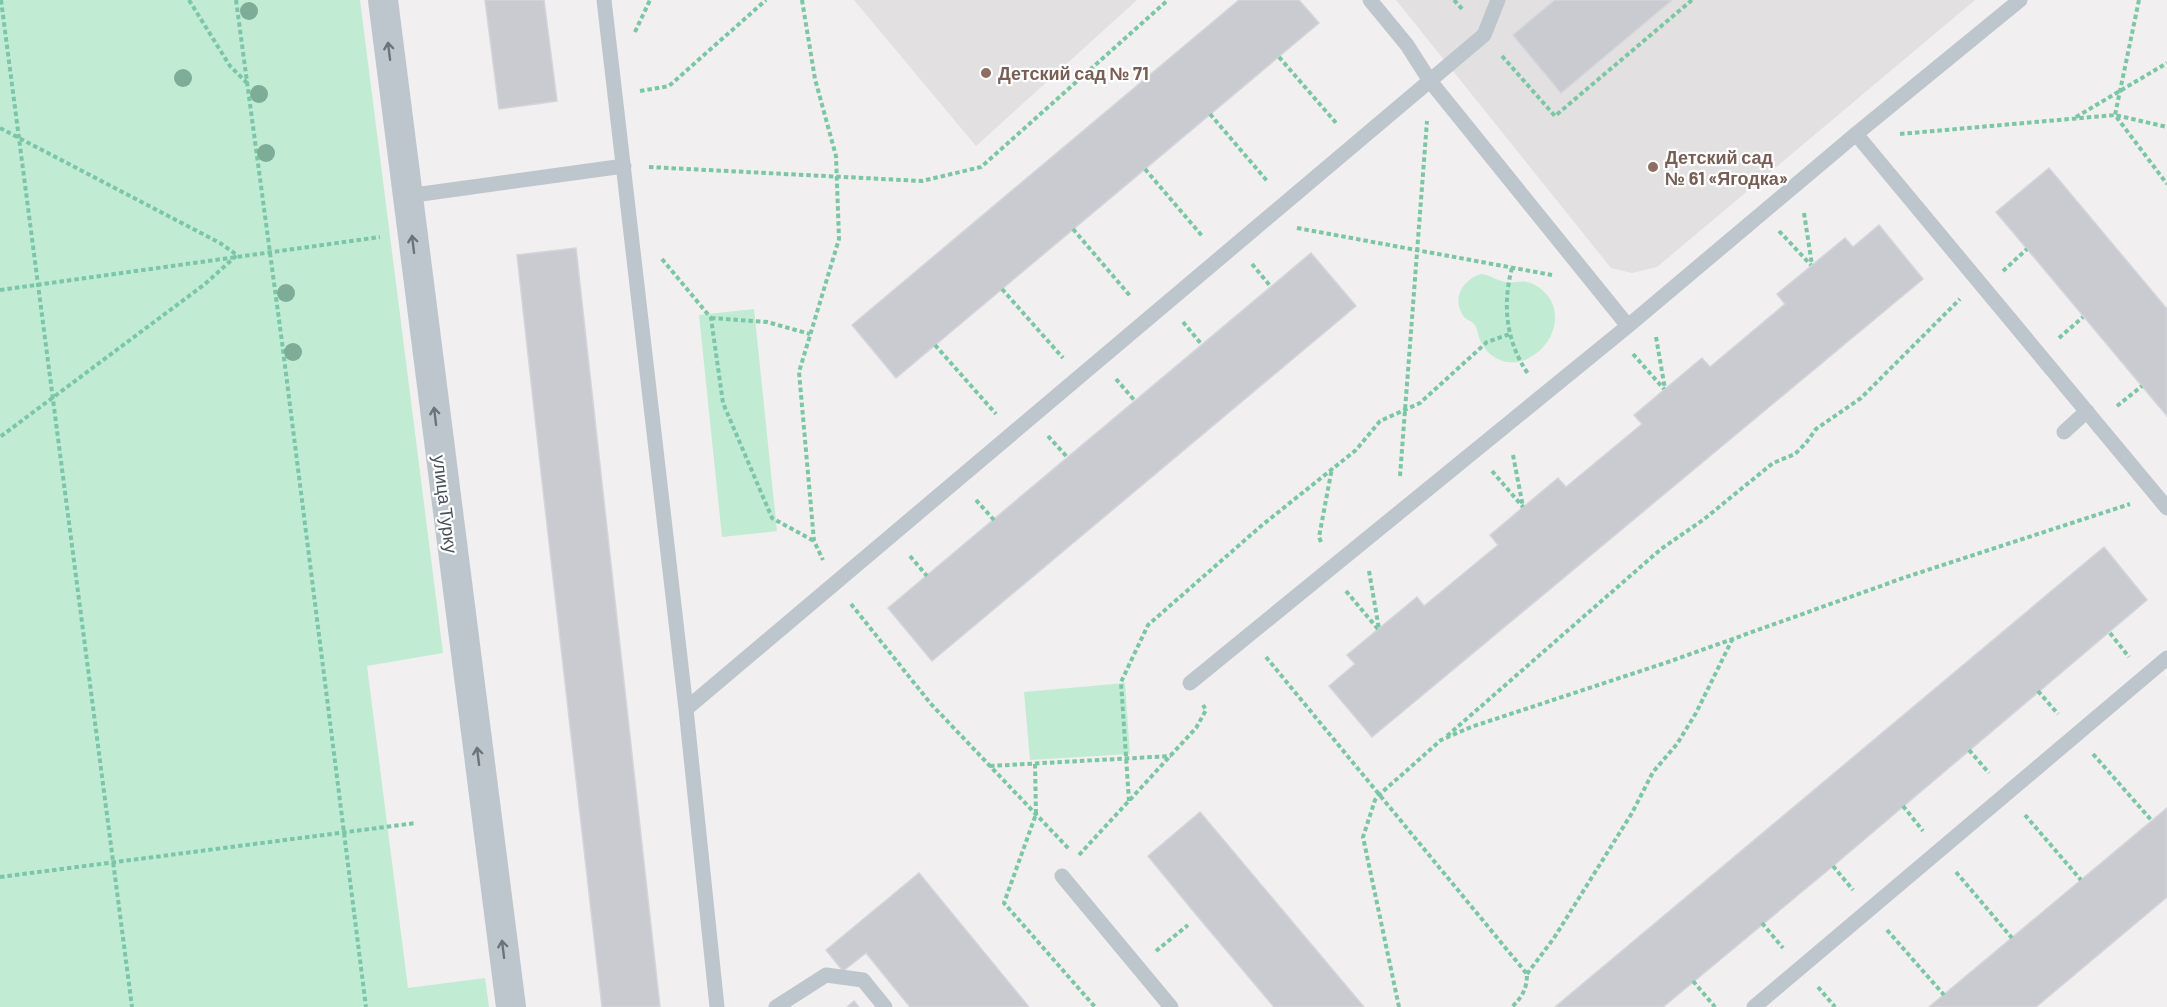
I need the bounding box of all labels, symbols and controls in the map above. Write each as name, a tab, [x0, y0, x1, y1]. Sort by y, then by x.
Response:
one-way arrow	[383, 41, 394, 61]
place label: Детский сад № 71	[998, 62, 1149, 84]
marker: Детский сад № 71	[979, 66, 993, 80]
place label: Детский сад № 61 «Ягодка»	[1665, 146, 1788, 189]
marker: Детский сад № 61 «Ягодка»	[1646, 160, 1660, 174]
one-way arrow	[408, 235, 419, 255]
one-way arrow	[430, 407, 441, 427]
street label: улица Турку	[429, 454, 463, 554]
one-way arrow	[473, 746, 484, 766]
one-way arrow	[498, 940, 509, 959]

